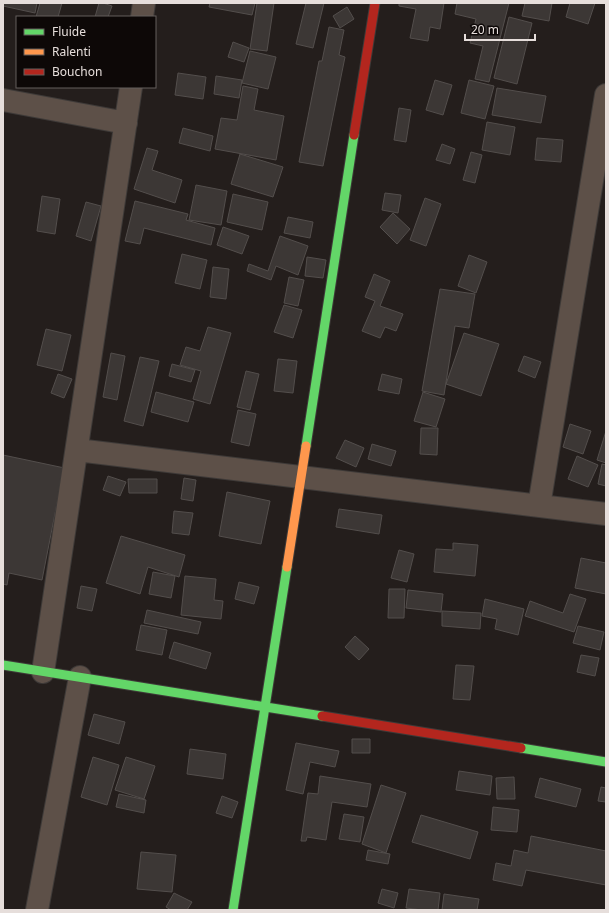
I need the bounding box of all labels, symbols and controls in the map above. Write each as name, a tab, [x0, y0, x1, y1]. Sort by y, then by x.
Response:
legend	[16, 16, 156, 88]
scale bar	[465, 16, 535, 42]
text: 20 m	[471, 21, 499, 38]
text: Fluide	[52, 23, 86, 40]
text: Ralenti	[52, 43, 91, 60]
text: Bouchon	[52, 63, 102, 80]

